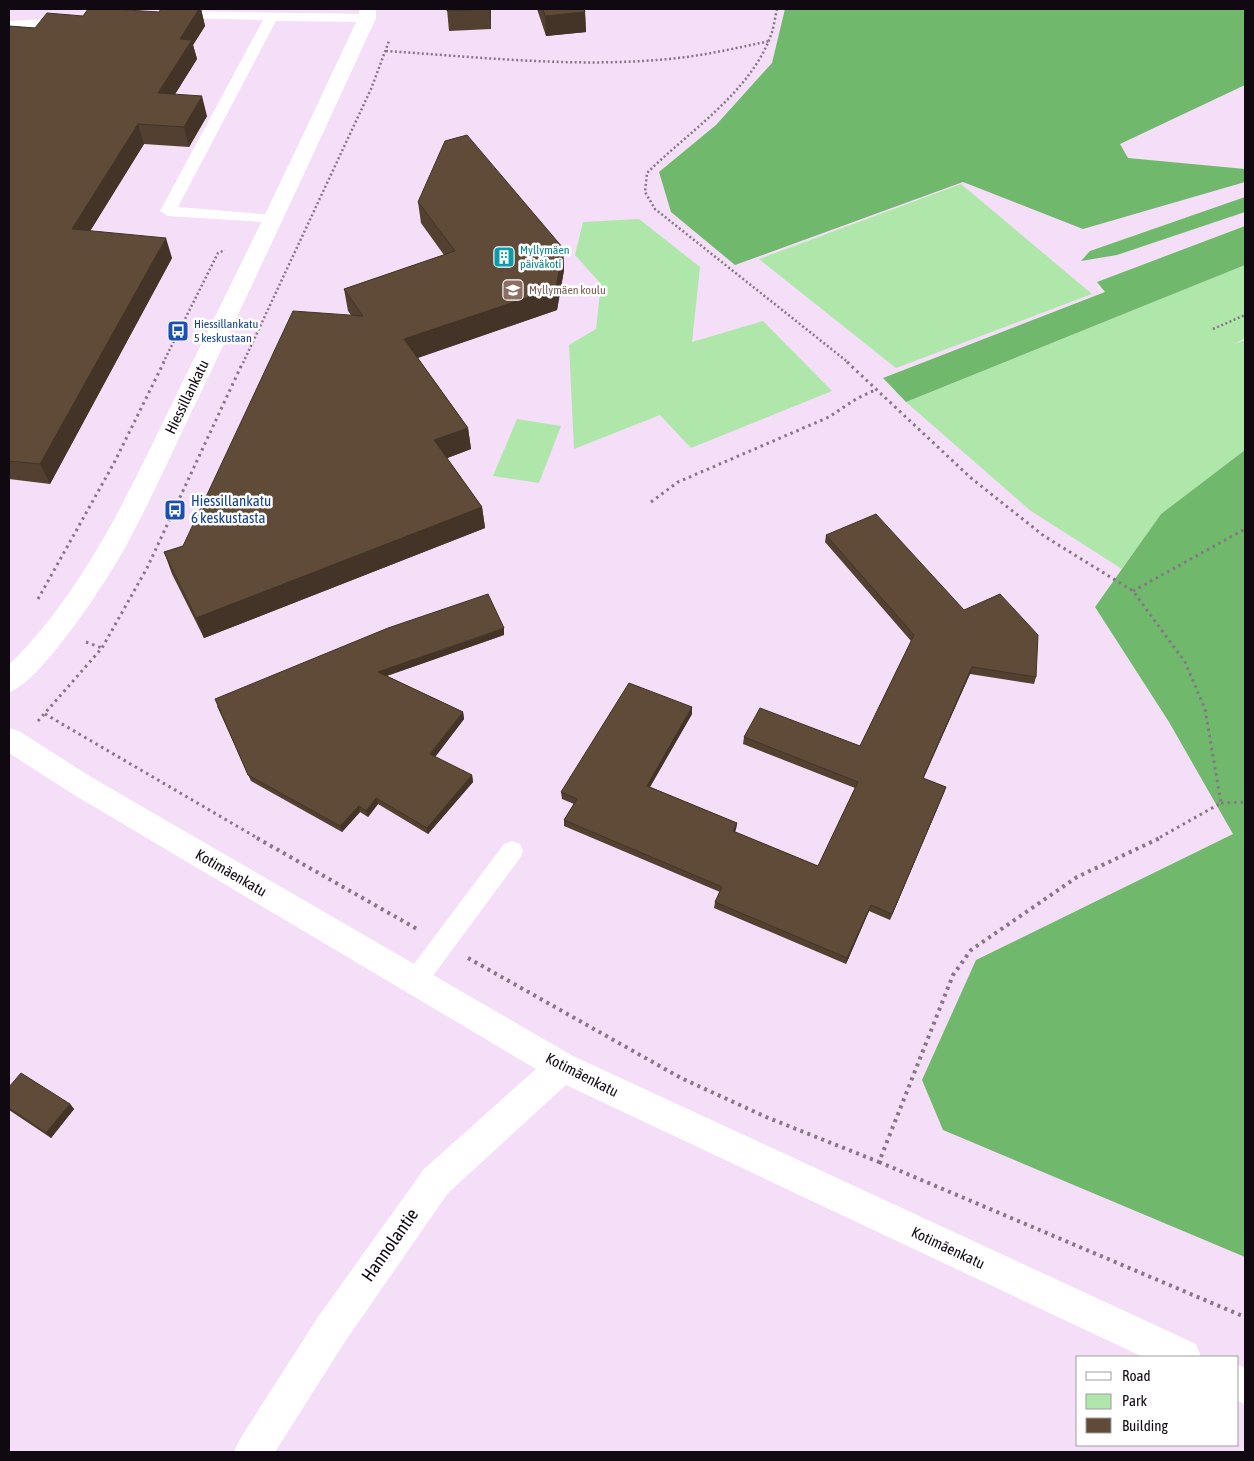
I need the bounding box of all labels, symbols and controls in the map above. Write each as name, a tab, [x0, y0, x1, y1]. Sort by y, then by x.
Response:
place label: Myllymäen päiväkoti	[520, 243, 570, 271]
building icon: Myllymäen päiväkoti	[492, 245, 516, 269]
school or university icon: Myllymäen koulu	[501, 278, 525, 302]
place label: Myllymäen koulu	[529, 283, 606, 297]
place label: Hiessillankatu 5 keskustaan	[194, 317, 258, 345]
bus stop icon: Hiessillankatu 5 keskustaan	[166, 319, 190, 343]
street label: Hiessillankatu	[161, 357, 212, 437]
place label: Hiessillankatu 6 keskustasta	[191, 492, 271, 526]
bus stop icon: Hiessillankatu 6 keskustasta	[163, 498, 187, 522]
street label: Kotimäenkatu	[193, 845, 270, 900]
street label: Kotimäenkatu	[543, 1049, 621, 1100]
street label: Hannolantie	[357, 1204, 422, 1285]
street label: Kotimäenkatu	[909, 1223, 988, 1272]
legend	[1076, 1356, 1239, 1446]
text: Road	[1122, 1367, 1151, 1384]
text: Park	[1122, 1392, 1147, 1409]
text: Building	[1122, 1417, 1168, 1434]

